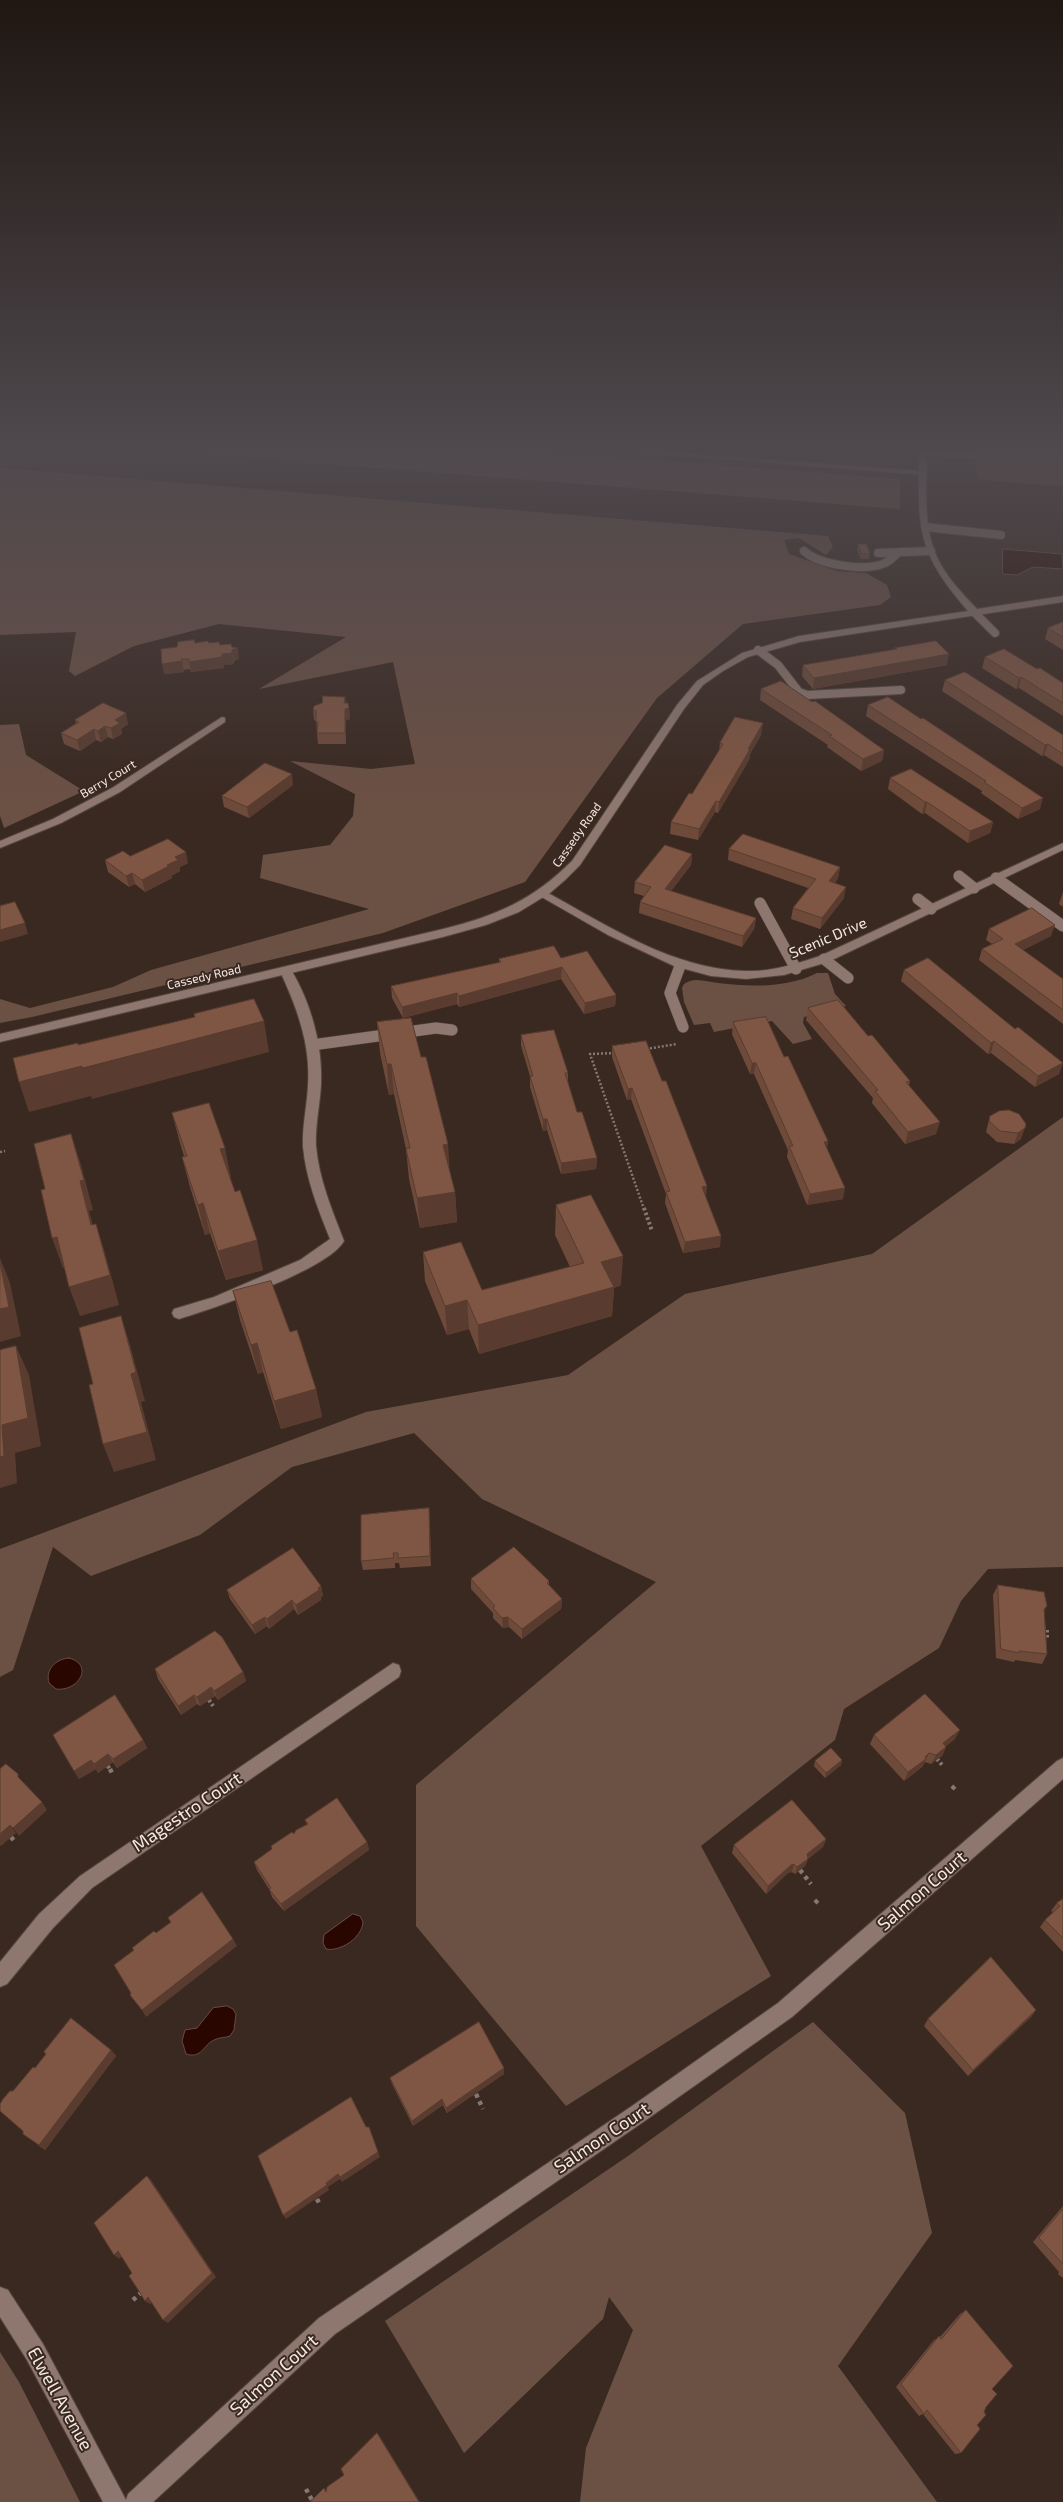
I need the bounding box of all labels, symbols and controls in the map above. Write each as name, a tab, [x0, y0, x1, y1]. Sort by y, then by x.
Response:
street label: Berry Court	[78, 757, 138, 801]
street label: Cassedy Road	[549, 800, 605, 870]
street label: Scenic Drive	[787, 914, 869, 962]
street label: Cassedy Road	[166, 961, 242, 993]
street label: Magestro Court	[128, 1767, 246, 1857]
street label: Salmon Court	[873, 1847, 971, 1935]
street label: Salmon Court	[550, 2098, 654, 2178]
street label: Salmon Court	[226, 2330, 322, 2420]
street label: Elwell Avenue	[23, 2344, 97, 2454]

